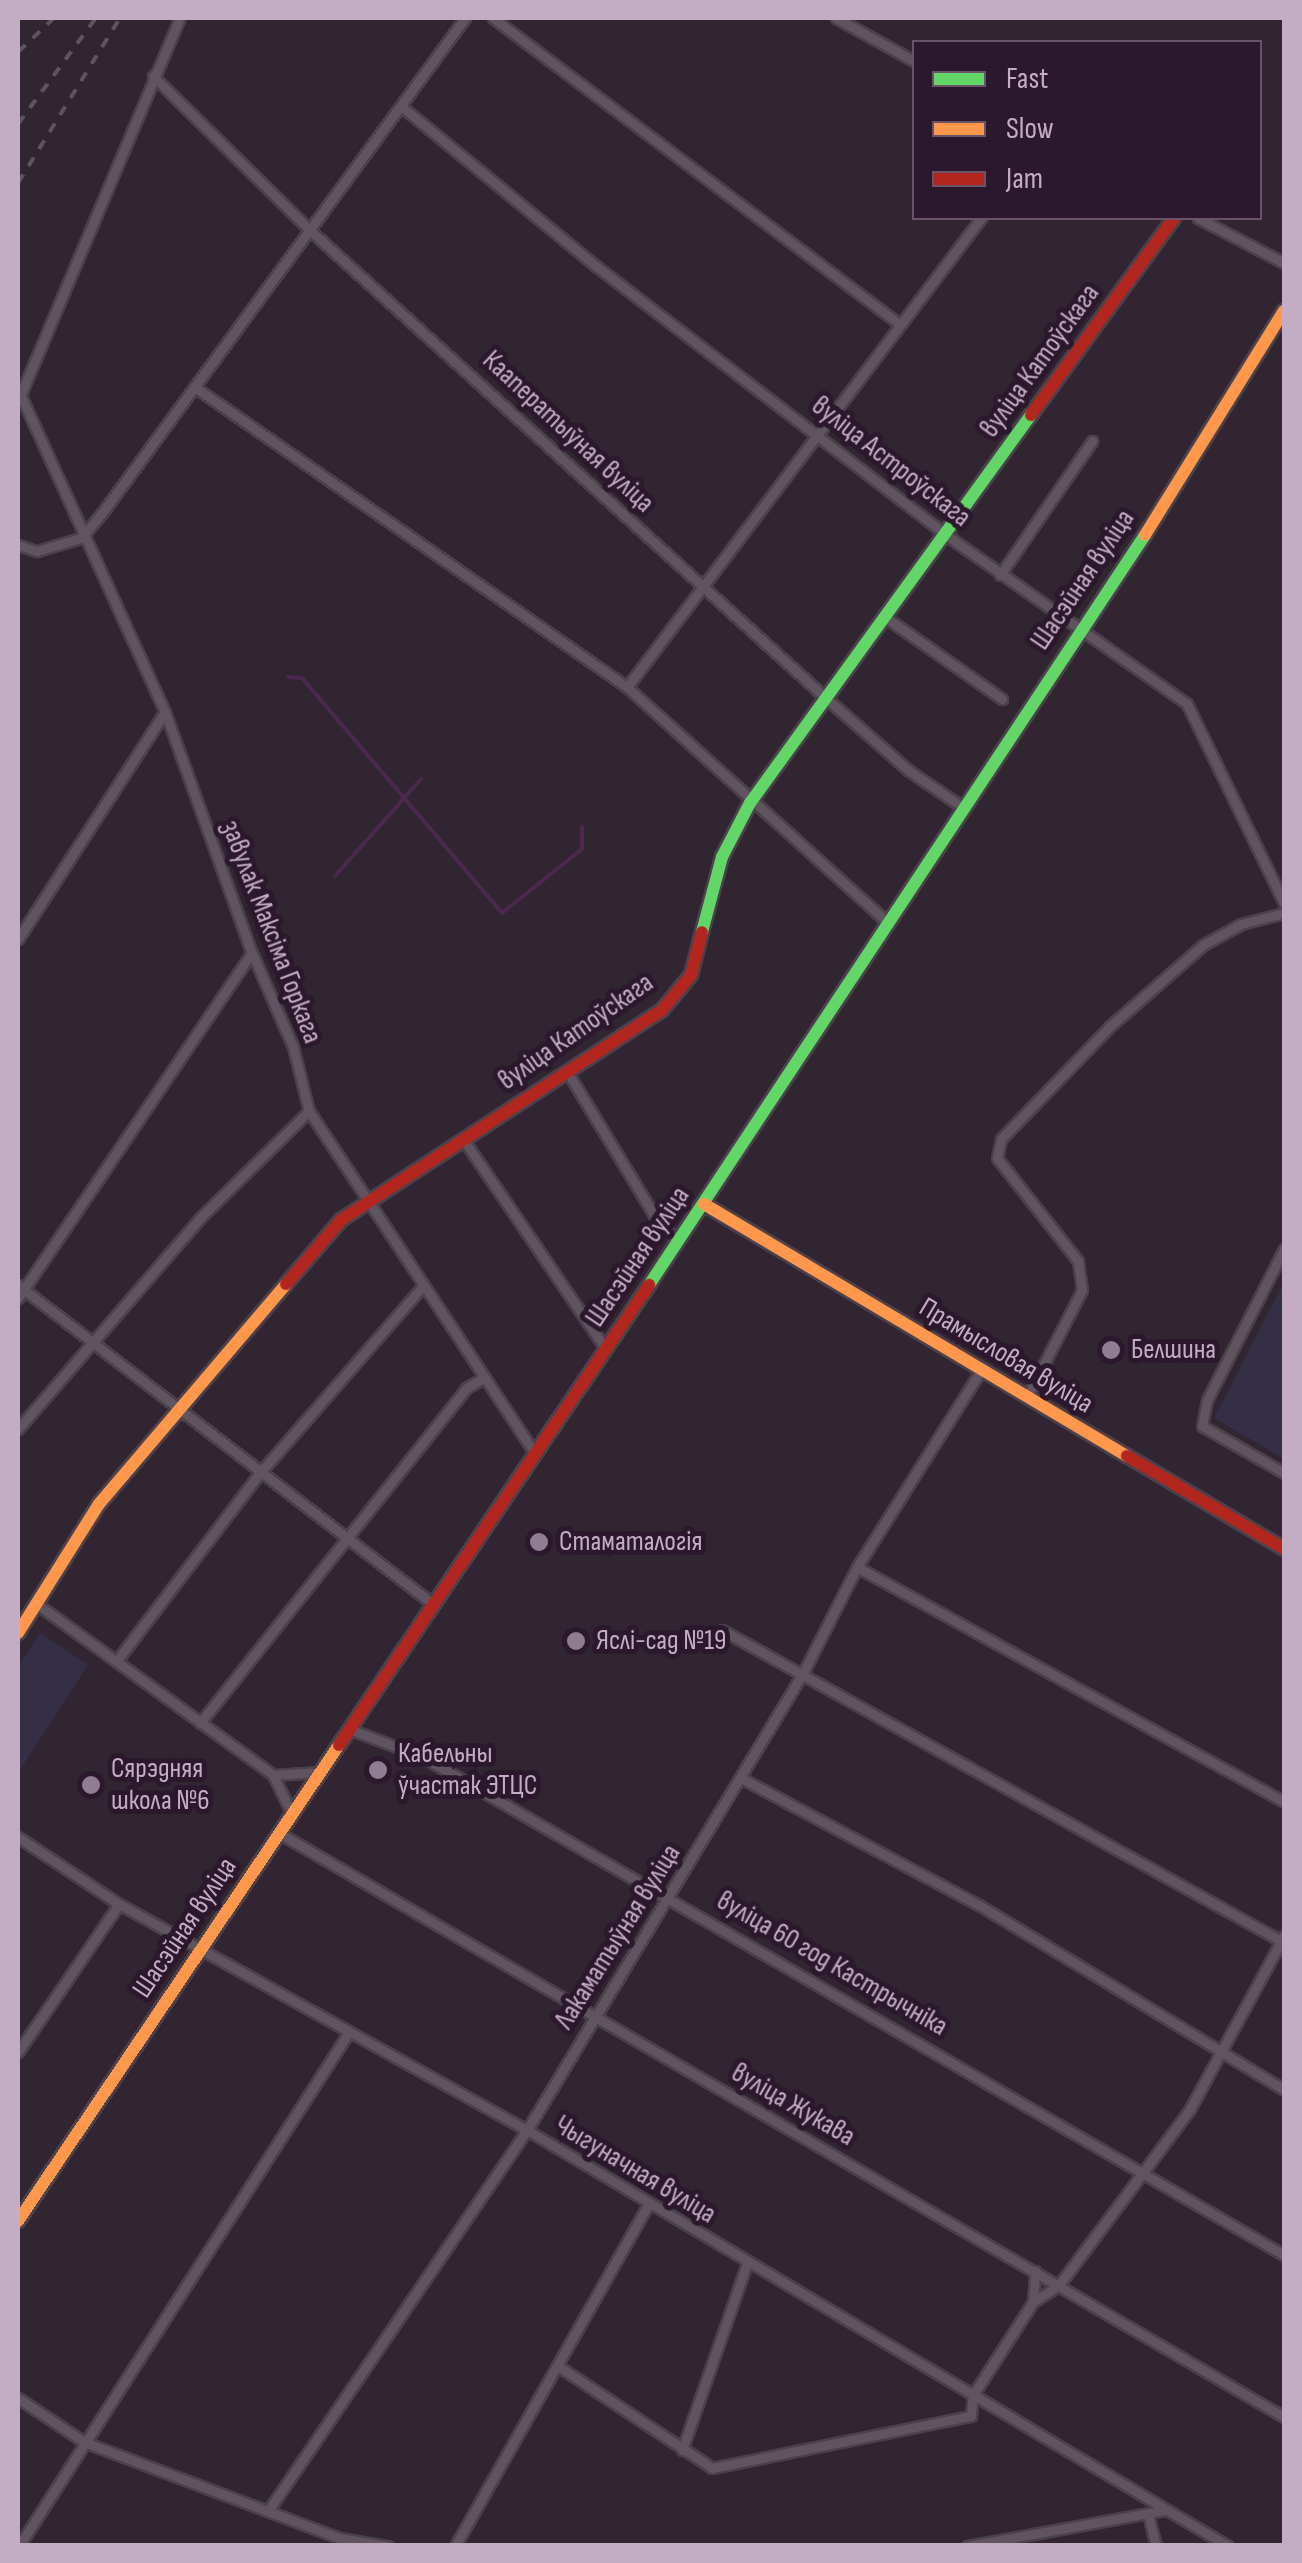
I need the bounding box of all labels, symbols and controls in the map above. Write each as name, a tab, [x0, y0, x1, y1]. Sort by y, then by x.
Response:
legend	[912, 40, 1262, 220]
text: Fast	[1006, 61, 1048, 97]
text: Slow	[1006, 111, 1054, 147]
text: Jam	[1006, 161, 1043, 197]
street label: вуліца Катоўскага	[973, 278, 1107, 444]
street label: Кааператыўная вуліца	[475, 344, 661, 520]
street label: вуліца Астроўскага	[805, 389, 977, 535]
street label: Шасэйная вуліца	[1024, 504, 1142, 656]
street label: завулак Максіма Горкага	[213, 816, 329, 1048]
street label: вуліца Катоўскага	[492, 966, 660, 1098]
street label: Шасэйная вуліца	[579, 1181, 697, 1333]
street label: Прамысловая вуліца	[913, 1291, 1099, 1421]
place label: Белшина	[1131, 1333, 1216, 1367]
marker: Белшина	[1100, 1339, 1122, 1361]
place label: Стаматалогія	[559, 1525, 702, 1559]
marker: Стаматалогія	[528, 1531, 550, 1553]
place label: Яслі-сад №19	[596, 1624, 726, 1658]
marker: Яслі-сад №19	[565, 1630, 587, 1652]
place label: Кабельны ўчастак ЭТЦС	[398, 1737, 537, 1803]
place label: Сярэдняя школа №6	[111, 1752, 209, 1818]
marker: Кабельны ўчастак ЭТЦС	[367, 1759, 389, 1781]
marker: Сярэдняя школа №6	[80, 1774, 102, 1796]
street label: Лакаматыўная вуліца	[548, 1838, 688, 2036]
street label: Шасэйная вуліца	[126, 1852, 244, 2004]
street label: вуліца 60 год Кастрычніка	[711, 1884, 953, 2044]
street label: вуліца Жукава	[725, 2056, 861, 2154]
street label: Чыгуначная вуліца	[548, 2109, 722, 2231]

